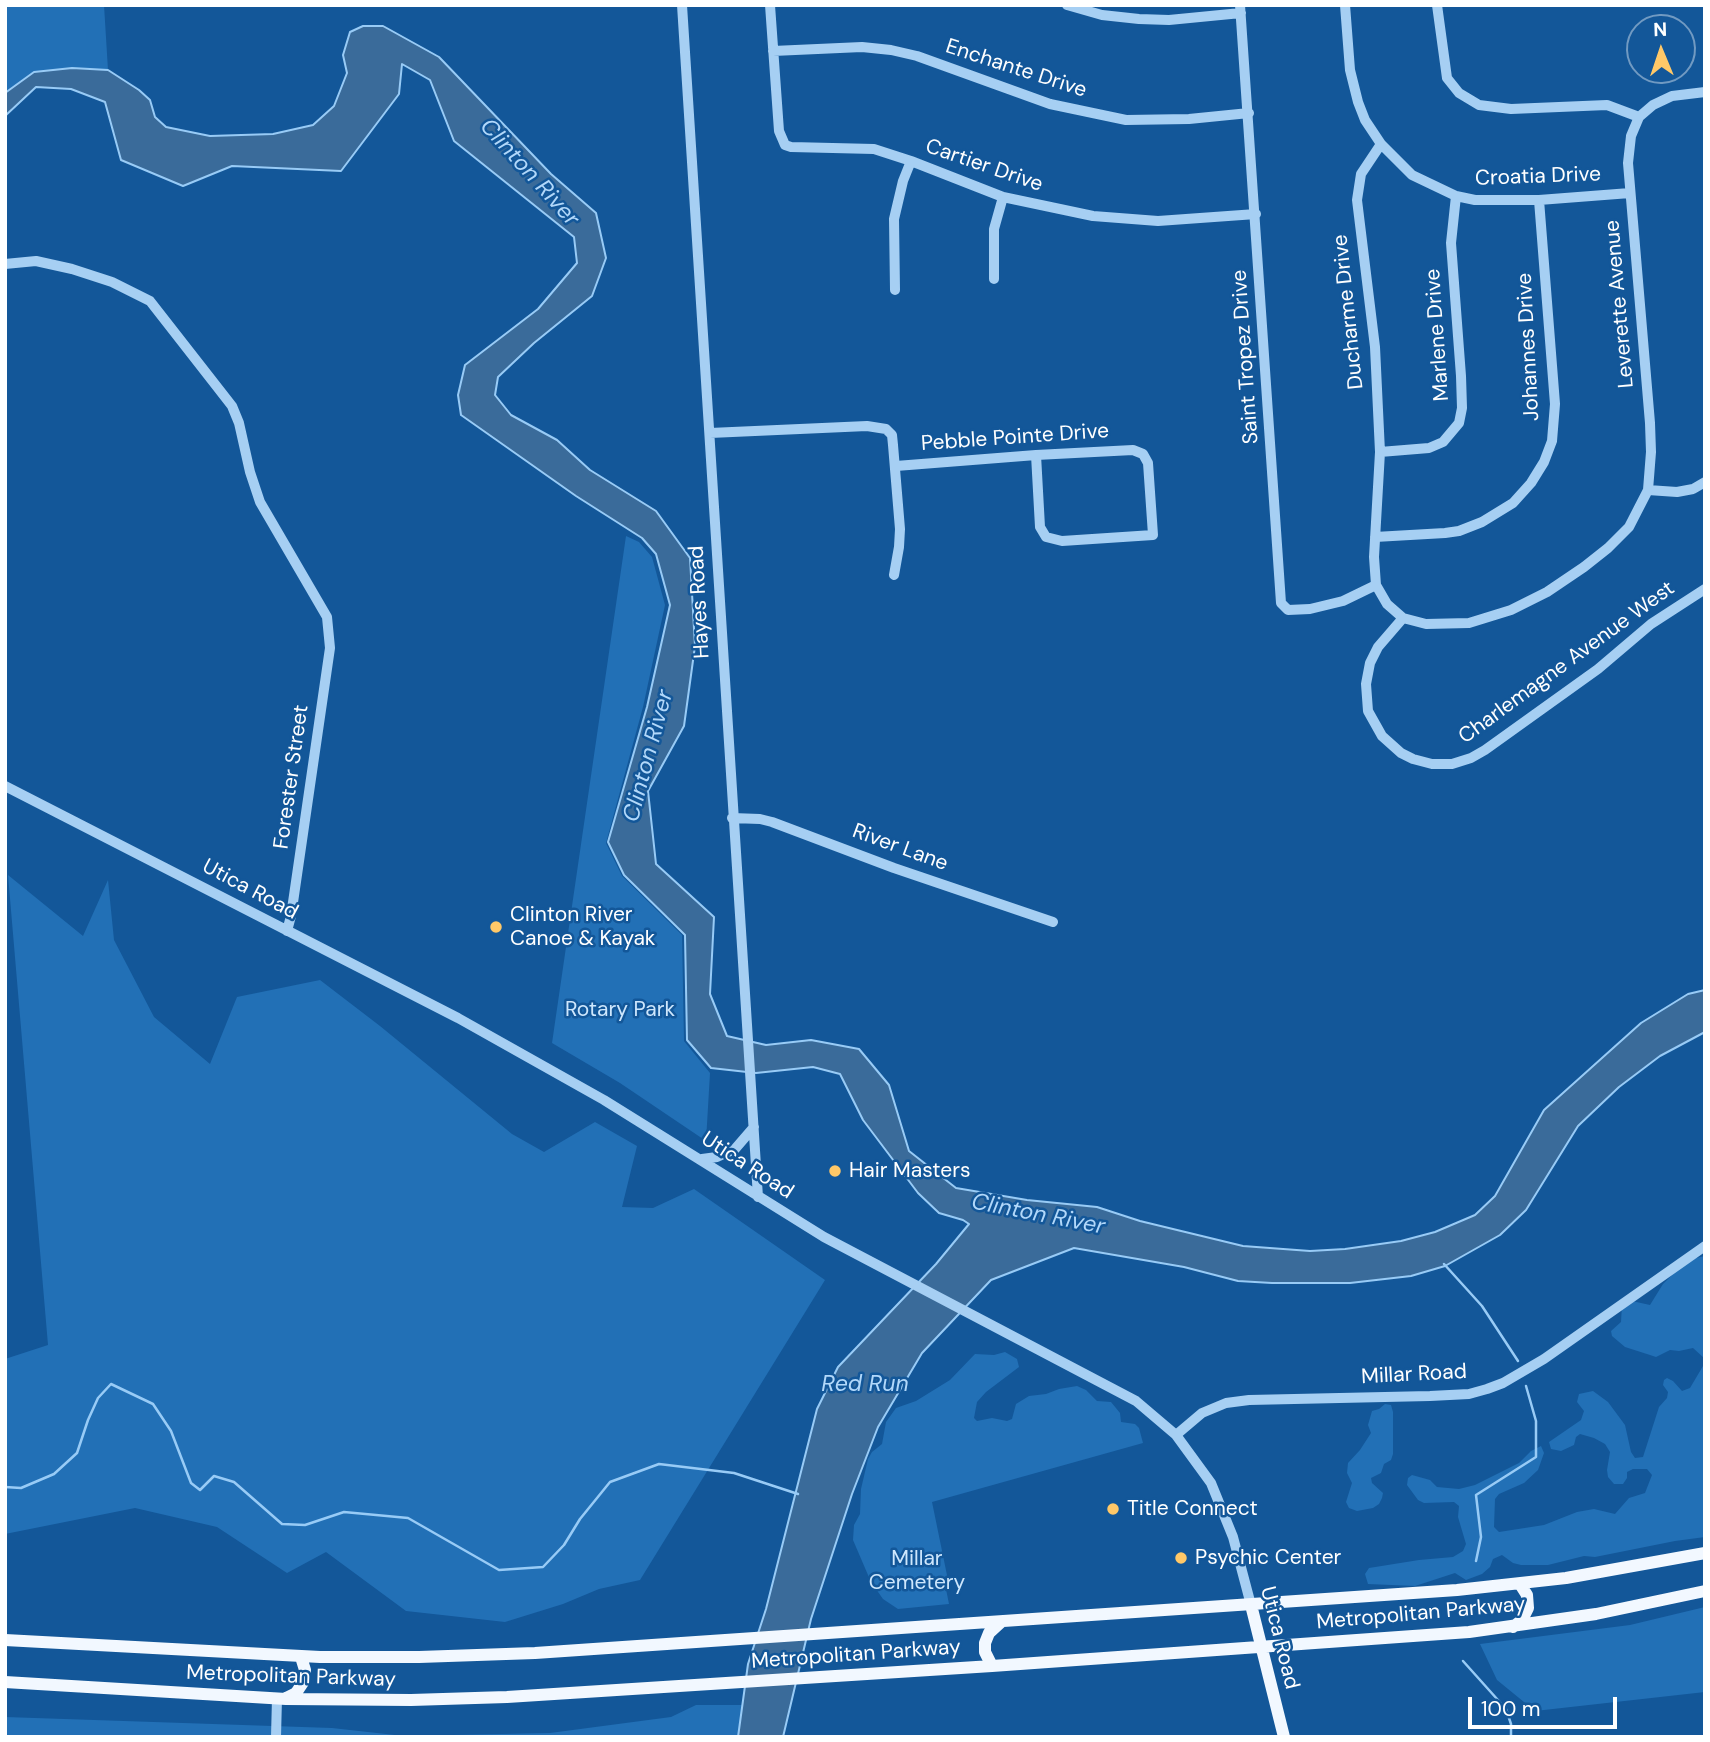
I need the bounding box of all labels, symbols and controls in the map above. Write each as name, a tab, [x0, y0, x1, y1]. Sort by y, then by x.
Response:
north arrow	[1626, 14, 1696, 84]
text: N	[1653, 17, 1668, 42]
street label: Enchante Drive	[942, 34, 1090, 104]
water label: Clinton River	[473, 113, 585, 233]
street label: Cartier Drive	[922, 134, 1046, 198]
street label: Croatia Drive	[1475, 162, 1601, 192]
street label: Leverette Avenue	[1600, 219, 1640, 389]
street label: Ducharme Drive	[1328, 233, 1370, 391]
street label: Marlene Drive	[1421, 268, 1455, 402]
street label: Saint Tropez Drive	[1227, 269, 1265, 445]
street label: Johannes Drive	[1513, 272, 1545, 422]
street label: Pebble Pointe Drive	[920, 419, 1110, 457]
street label: Hayes Road	[684, 545, 716, 659]
street label: Charlemagne Avenue West	[1454, 576, 1680, 750]
water label: Clinton River	[618, 687, 680, 825]
street label: Forester Street	[269, 703, 315, 851]
street label: River Lane	[849, 819, 951, 877]
street label: Utica Road	[198, 854, 302, 926]
place label: Clinton River Canoe & Kayak	[510, 902, 655, 952]
marker: Clinton River Canoe & Kayak	[488, 919, 504, 935]
park label: Rotary Park	[565, 997, 675, 1023]
street label: Utica Road	[696, 1127, 798, 1205]
place label: Hair Masters	[849, 1158, 970, 1184]
marker: Hair Masters	[827, 1163, 843, 1179]
water label: Clinton River	[969, 1189, 1107, 1241]
street label: Millar Road	[1361, 1360, 1467, 1390]
water label: Red Run	[821, 1371, 909, 1399]
place label: Title Connect	[1127, 1496, 1258, 1522]
marker: Title Connect	[1105, 1501, 1121, 1517]
place label: Psychic Center	[1195, 1545, 1341, 1571]
park label: Millar Cemetery	[869, 1546, 965, 1596]
marker: Psychic Center	[1173, 1550, 1189, 1566]
street label: Utica Road	[1254, 1584, 1304, 1692]
street label: Metropolitan Parkway	[1315, 1592, 1527, 1636]
street label: Metropolitan Parkway	[750, 1635, 962, 1675]
street label: Metropolitan Parkway	[186, 1661, 396, 1693]
scale bar	[1472, 1682, 1621, 1726]
text: 100 m	[1481, 1695, 1541, 1723]

